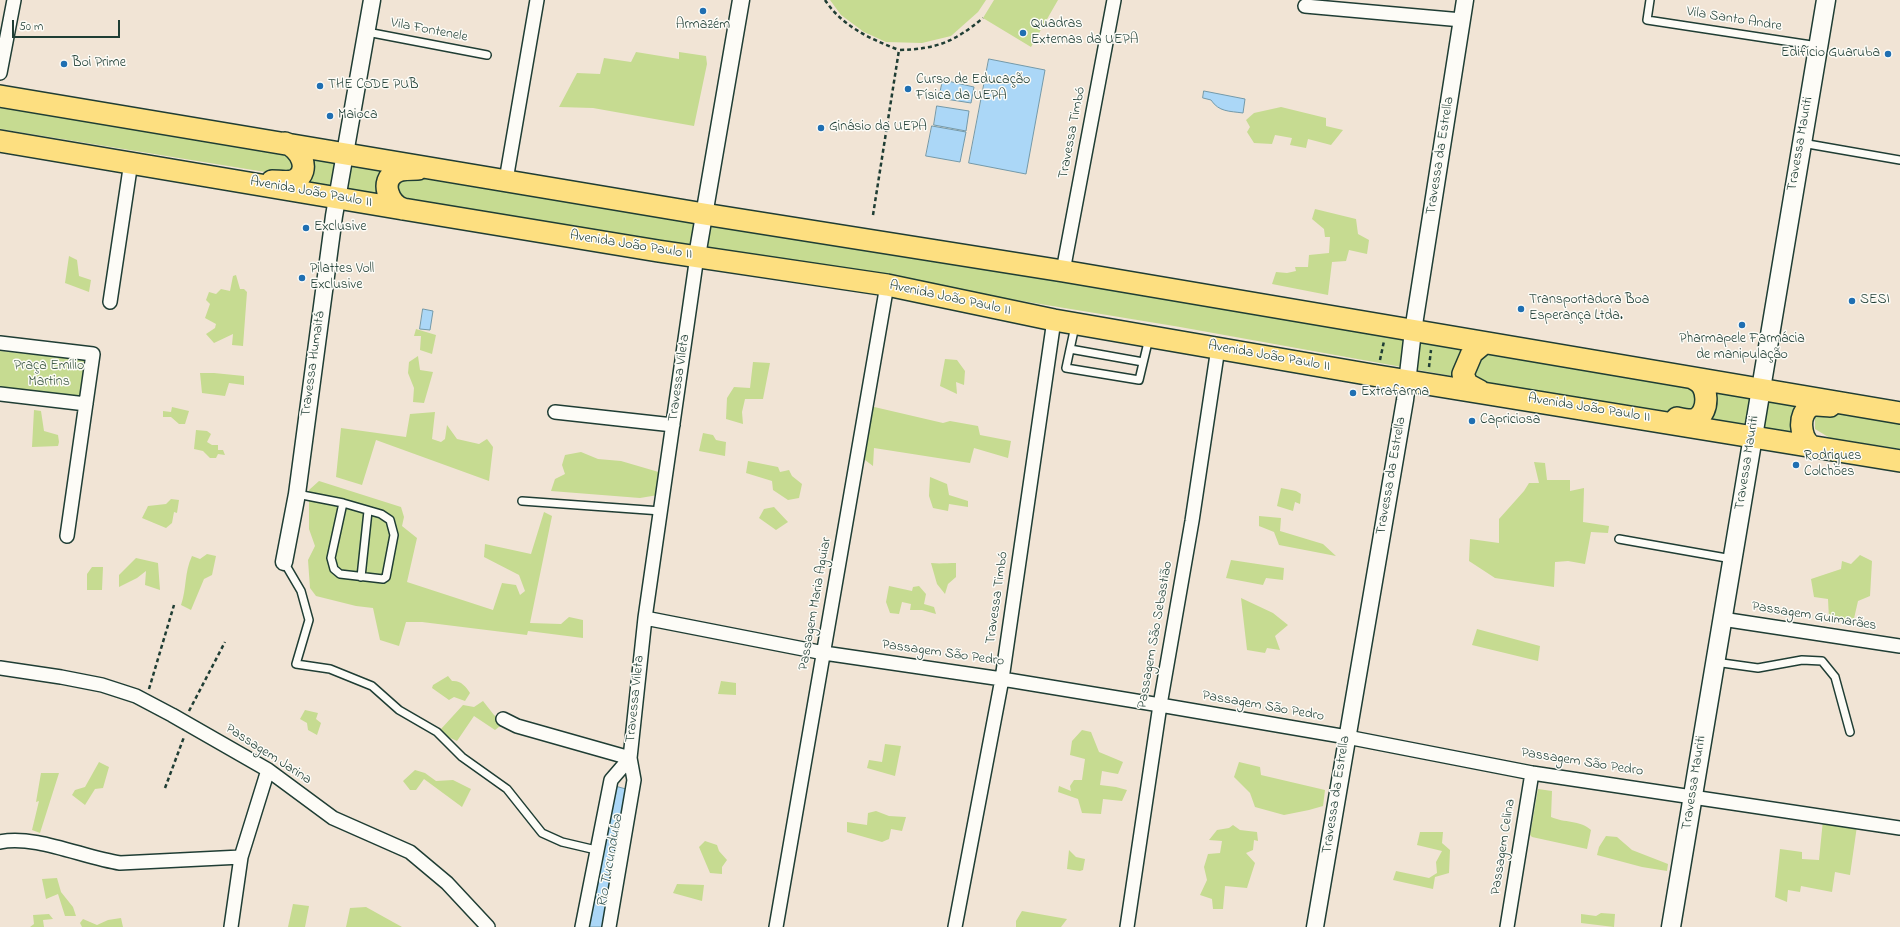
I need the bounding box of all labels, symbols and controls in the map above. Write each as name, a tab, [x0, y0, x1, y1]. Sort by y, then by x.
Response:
street label: Vila Santo Andre	[1685, 4, 1783, 36]
marker: Armazém	[698, 6, 708, 16]
scale bar	[14, 12, 122, 38]
street label: Vila Fontenele	[389, 15, 469, 47]
place label: Quadras Externas da UEPA	[1031, 17, 1138, 50]
text: 50 m	[19, 18, 43, 36]
place label: Armazém	[676, 18, 730, 34]
marker: Quadras Externas da UEPA	[1018, 28, 1028, 38]
place label: Edifício Guaruba	[1781, 46, 1880, 62]
marker: Edifício Guaruba	[1883, 49, 1893, 59]
place label: Boi Prime	[72, 56, 126, 72]
marker: Boi Prime	[59, 59, 69, 69]
place label: Curso de Educação Física da UEPA	[916, 73, 1030, 106]
place label: THE CODE PUB	[328, 78, 418, 94]
marker: THE CODE PUB	[315, 81, 325, 91]
marker: Curso de Educação Física da UEPA	[903, 84, 913, 94]
street label: Travessa Timbó	[1056, 86, 1090, 180]
street label: Travessa da Estrella	[1423, 96, 1459, 216]
street label: Travessa Mauriti	[1784, 96, 1818, 192]
place label: Maioca	[338, 108, 378, 124]
marker: Maioca	[325, 111, 335, 121]
place label: Ginásio da UEPA	[829, 120, 927, 136]
marker: Ginásio da UEPA	[816, 123, 826, 133]
street label: Avenida João Paulo II	[249, 174, 373, 212]
place label: Exclusive	[314, 220, 367, 236]
marker: Exclusive	[301, 223, 311, 233]
street label: Avenida João Paulo II	[569, 228, 693, 264]
place label: Pilattes Voll Exclusive	[310, 262, 374, 294]
marker: Pilattes Voll Exclusive	[297, 273, 307, 283]
street label: Avenida João Paulo II	[888, 278, 1012, 320]
place label: Transportadora Boa Esperança Ltda.	[1529, 293, 1649, 326]
place label: SESI	[1860, 293, 1890, 309]
marker: SESI	[1847, 296, 1857, 306]
marker: Transportadora Boa Esperança Ltda.	[1516, 304, 1526, 314]
street label: Travessa Humaitá	[298, 310, 330, 418]
marker: Pharmapele Farmácia de manipulação	[1737, 320, 1747, 330]
place label: Pharmapele Farmácia de manipulação	[1679, 332, 1805, 364]
street label: Travessa Vileta	[666, 333, 694, 423]
street label: Avenida João Paulo II	[1207, 338, 1331, 376]
park label: Praça Emílio Martins	[14, 359, 84, 392]
place label: Extrafarma	[1361, 385, 1429, 401]
marker: Extrafarma	[1348, 388, 1358, 398]
street label: Avenida João Paulo II	[1527, 391, 1651, 427]
place label: Capriciosa	[1480, 413, 1540, 429]
street label: Travessa Mauriti	[1732, 415, 1764, 511]
street label: Travessa da Estrella	[1373, 416, 1411, 536]
marker: Capriciosa	[1467, 416, 1477, 426]
place label: Rodrigues Colchões	[1804, 449, 1861, 482]
marker: Rodrigues Colchões	[1791, 460, 1801, 470]
street label: Passagem Maria Aguiar	[796, 536, 836, 672]
street label: Travessa Timbó	[983, 551, 1013, 645]
street label: Passagem São Sebastião	[1135, 560, 1177, 710]
street label: Passagem Guimarães	[1750, 599, 1878, 635]
street label: Passagem São Pedro	[881, 637, 1005, 671]
street label: Travessa Vileta	[623, 654, 649, 744]
street label: Passagem São Pedro	[1201, 688, 1325, 726]
street label: Passagem Jarina	[222, 721, 314, 789]
street label: Travessa da Estrella	[1319, 735, 1355, 855]
street label: Travessa Mauriti	[1679, 735, 1711, 831]
street label: Passagem São Pedro	[1520, 745, 1644, 781]
street label: Passagem Celina	[1488, 798, 1520, 896]
water label: Rio Tucunduba	[594, 813, 628, 909]

